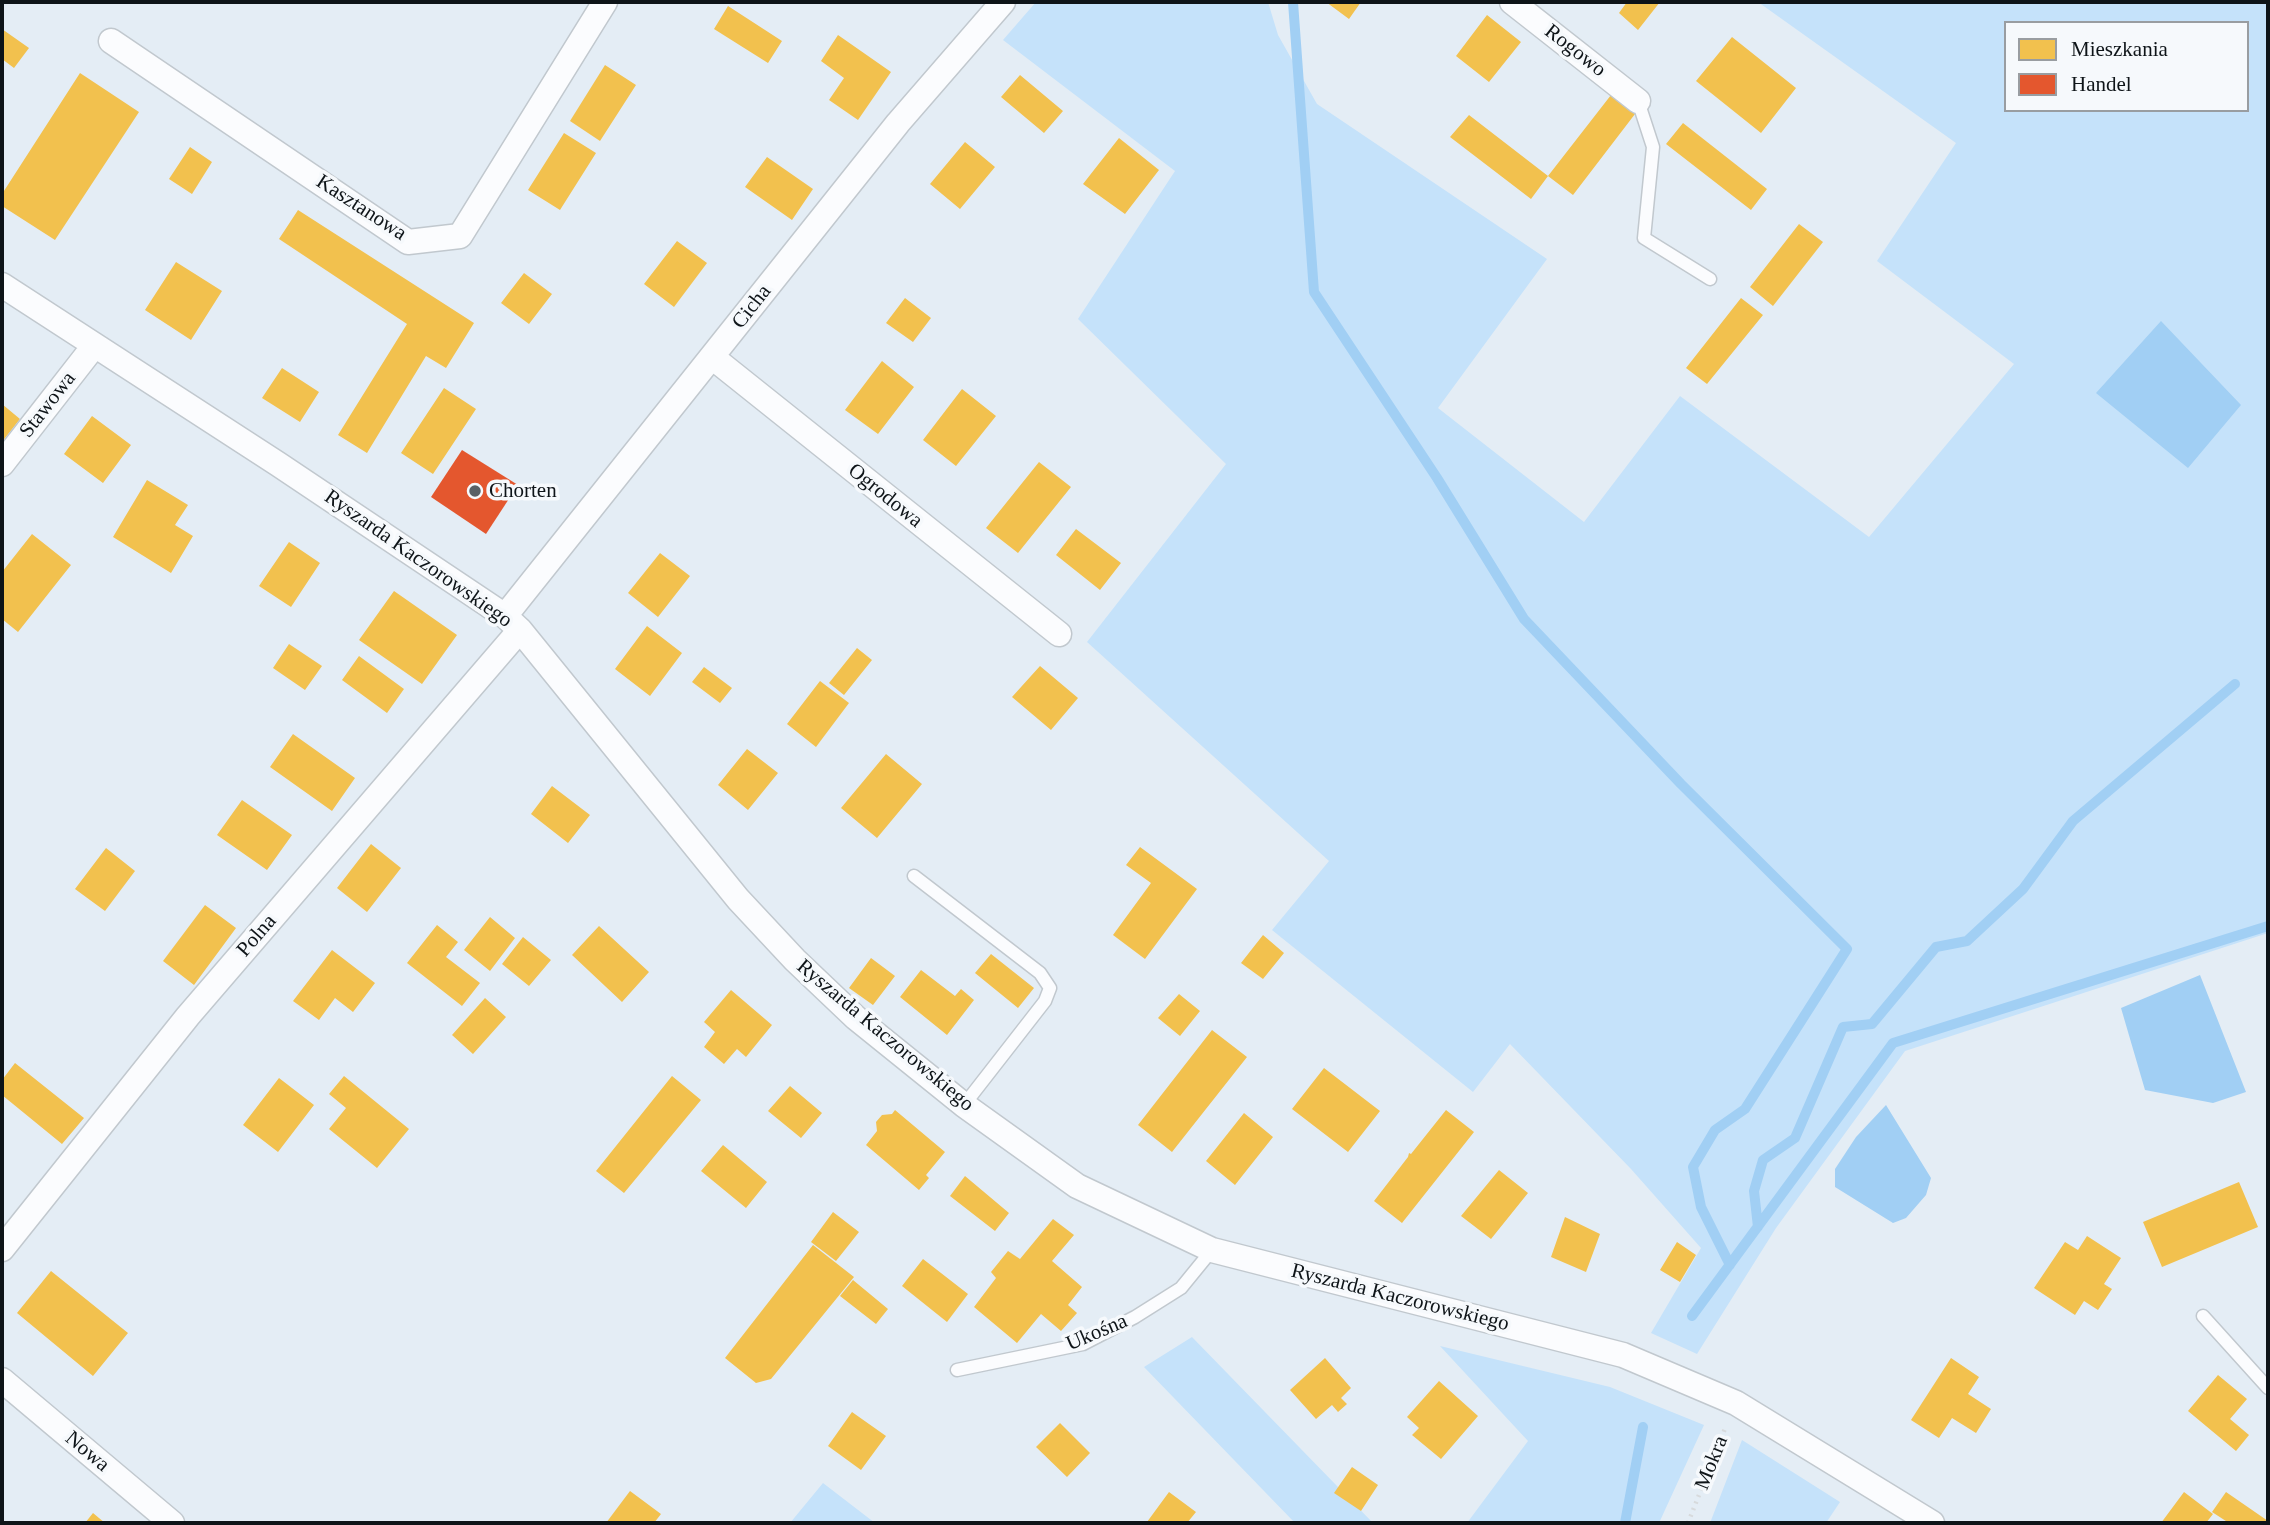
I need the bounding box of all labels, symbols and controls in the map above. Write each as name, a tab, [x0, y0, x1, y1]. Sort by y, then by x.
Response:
street label: Rogowo	[1539, 19, 1611, 83]
legend	[2004, 21, 2249, 112]
text: Mieszkania	[2071, 37, 2168, 61]
text: Handel	[2071, 72, 2132, 96]
street label: Kasztanowa	[311, 169, 411, 247]
street label: Cicha	[727, 280, 777, 334]
street label: Stawowa	[14, 367, 82, 443]
street label: Ogrodowa	[843, 458, 927, 534]
place label: Chorten	[489, 478, 557, 504]
marker: Chorten	[467, 483, 483, 499]
street label: Ryszarda Kaczorowskiego	[319, 485, 517, 633]
street label: Polna	[232, 910, 282, 962]
street label: Ryszarda Kaczorowskiego	[791, 954, 979, 1118]
street label: Ryszarda Kaczorowskiego	[1288, 1259, 1512, 1337]
street label: Ukośna	[1063, 1309, 1131, 1357]
street label: Nowa	[60, 1426, 114, 1478]
street label: Mokra	[1690, 1432, 1734, 1494]

